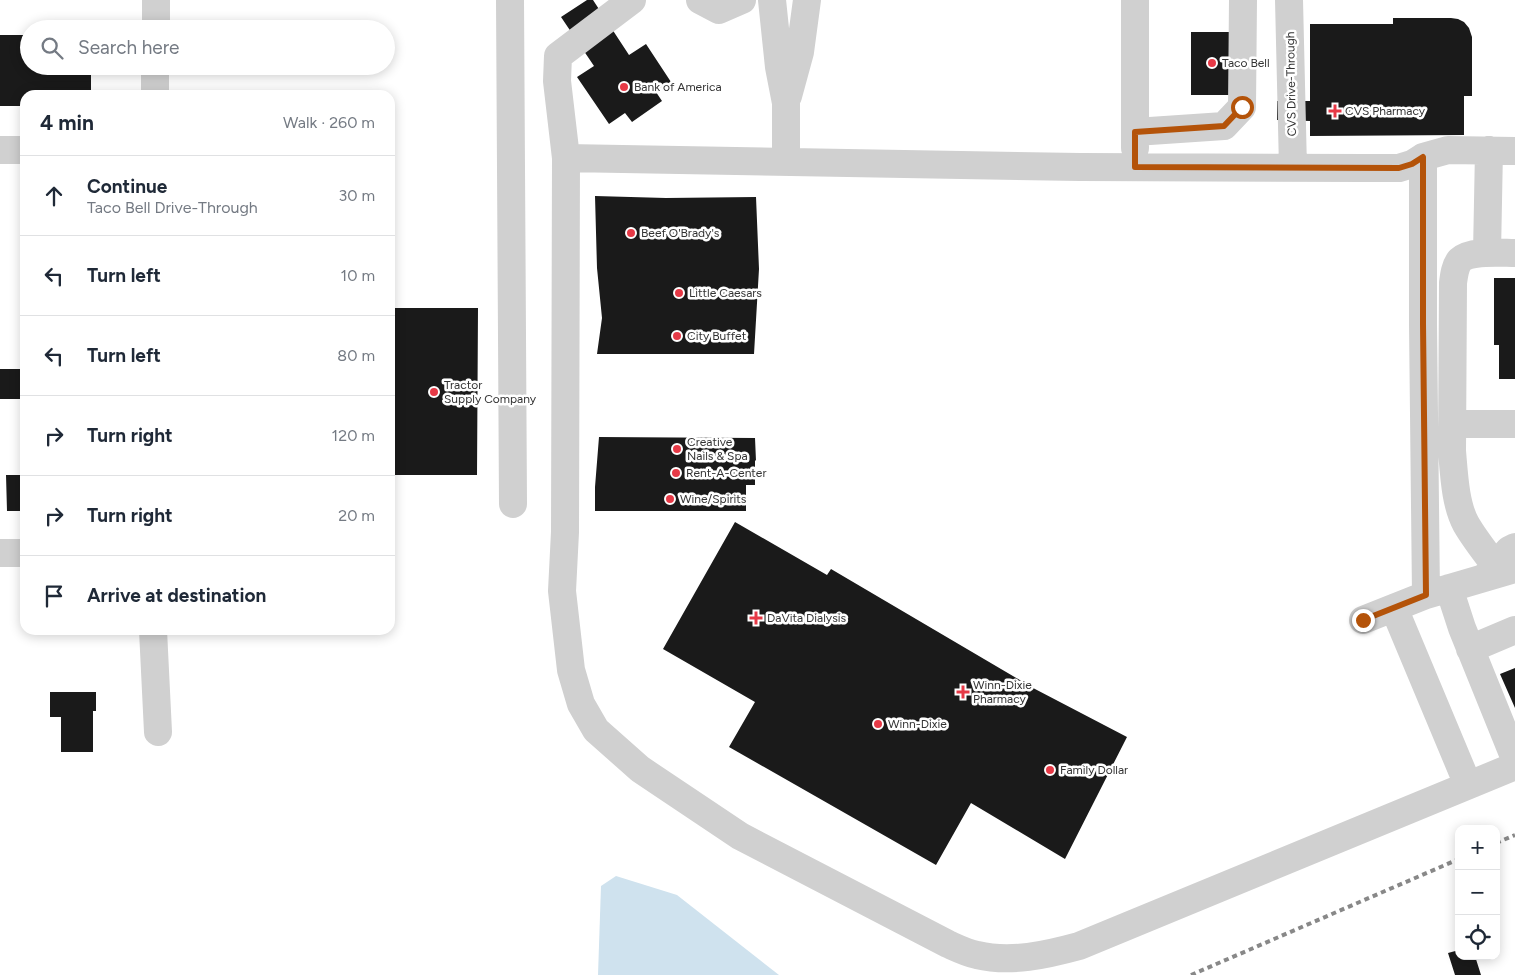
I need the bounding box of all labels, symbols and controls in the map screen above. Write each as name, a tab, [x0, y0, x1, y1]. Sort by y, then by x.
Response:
search box	[20, 20, 395, 75]
street label: CVS Drive-Through	[1283, 31, 1299, 137]
icon: search	[38, 34, 66, 62]
text: Search here	[78, 36, 180, 59]
place label: Taco Bell	[1222, 56, 1270, 70]
marker: Taco Bell	[1206, 57, 1218, 69]
place label: Bank of America	[634, 80, 722, 94]
marker: Bank of America	[618, 81, 630, 93]
route start	[1231, 96, 1254, 119]
place label: CVS Pharmacy	[1345, 104, 1426, 118]
marker: CVS Pharmacy	[1329, 105, 1341, 117]
text: 4 min	[40, 110, 94, 135]
text: Walk · 260 m	[283, 113, 375, 132]
text: Continue	[87, 175, 167, 198]
icon: ahead	[40, 182, 68, 210]
text: 30 m	[338, 186, 375, 205]
text: Taco Bell Drive-Through	[87, 198, 258, 217]
place label: Beef O'Brady's	[641, 226, 720, 240]
marker: Beef O'Brady's	[625, 227, 637, 239]
icon: left	[40, 262, 68, 290]
text: Turn left	[87, 264, 161, 287]
text: 10 m	[341, 266, 375, 285]
place label: Little Caesars	[689, 286, 762, 300]
marker: Little Caesars	[673, 287, 685, 299]
place label: City Buffet	[687, 329, 747, 343]
marker: City Buffet	[671, 330, 683, 342]
icon: left	[40, 342, 68, 370]
text: Turn left	[87, 344, 161, 367]
text: 80 m	[337, 346, 375, 365]
place label: Tractor Supply Company	[444, 378, 537, 406]
marker: Tractor Supply Company	[428, 386, 440, 398]
icon: right	[40, 422, 68, 450]
text: Turn right	[87, 424, 173, 447]
text: 120 m	[332, 426, 375, 445]
place label: Creative Nails & Spa	[687, 435, 748, 463]
marker: Creative Nails & Spa	[671, 443, 683, 455]
place label: Rent-A-Center	[686, 466, 766, 480]
marker: Rent-A-Center	[670, 467, 682, 479]
place label: Wine/Spirits	[680, 492, 747, 506]
marker: Wine/Spirits	[664, 493, 676, 505]
icon: right	[40, 502, 68, 530]
text: Turn right	[87, 504, 173, 527]
text: 20 m	[338, 506, 375, 525]
icon: arrive	[40, 582, 68, 610]
text: Arrive at destination	[87, 584, 266, 607]
route end	[1352, 609, 1375, 632]
marker: DaVita Dialysis	[749, 611, 763, 625]
place label: DaVita Dialysis	[767, 611, 847, 625]
place label: Winn-Dixie Pharmacy	[973, 678, 1032, 706]
marker: Winn-Dixie Pharmacy	[957, 686, 969, 698]
place label: Winn-Dixie	[888, 717, 947, 731]
marker: Winn-Dixie	[872, 718, 884, 730]
place label: Family Dollar	[1060, 763, 1128, 777]
marker: Family Dollar	[1044, 764, 1056, 776]
map controls	[1455, 825, 1500, 960]
button: +	[1455, 825, 1500, 870]
button: −	[1455, 870, 1500, 915]
button: locate	[1455, 915, 1500, 960]

